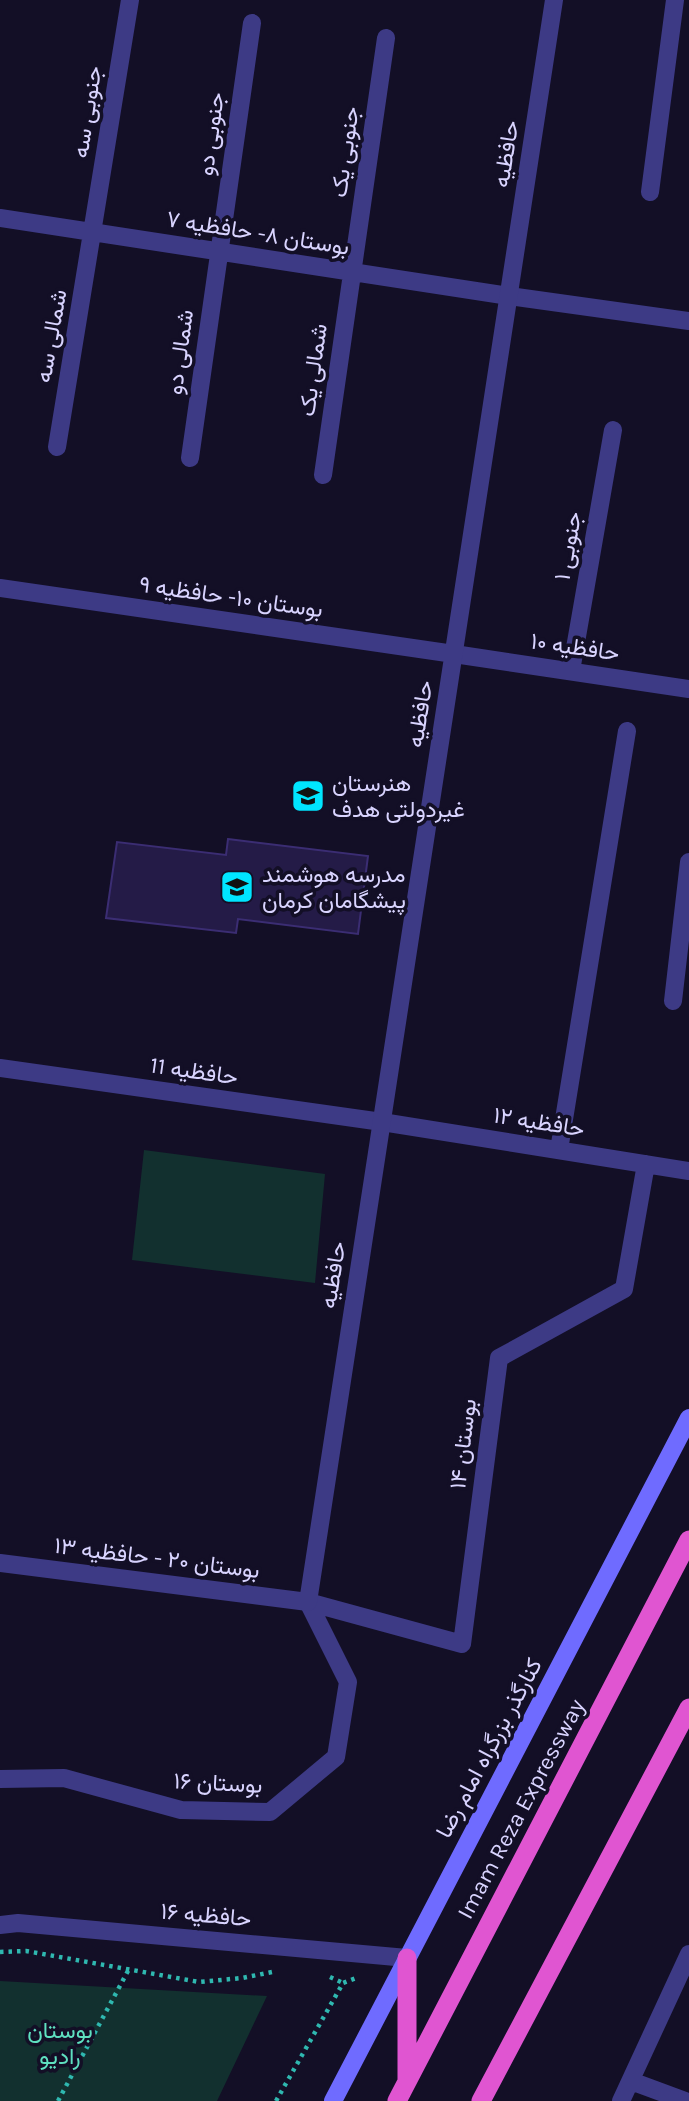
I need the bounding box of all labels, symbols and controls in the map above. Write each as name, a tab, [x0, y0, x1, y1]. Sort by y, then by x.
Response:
street label: جنوبی سه	[66, 64, 109, 160]
street label: جنوبی دو	[192, 91, 231, 178]
street label: جنوبی یک	[325, 105, 366, 199]
street label: حافظیه	[487, 118, 525, 190]
street label: بوستان ۸- حافظیه ۷	[164, 205, 351, 262]
street label: شمالی سه	[30, 287, 72, 385]
street label: شمالی دو	[161, 308, 199, 396]
street label: شمالی یک	[293, 322, 333, 418]
street label: ۱ جنوبی	[549, 510, 588, 583]
street label: بوستان ۱۰- حافظیه ۹	[137, 571, 325, 624]
street label: حافظیه ۱۰	[529, 627, 621, 667]
street label: حافظیه	[401, 678, 439, 750]
place label: هنرستان غیردولتی هدف	[332, 770, 465, 824]
school or university icon: هنرستان غیردولتی هدف	[289, 777, 327, 815]
place label: مدرسه هوشمند پیشگامان کرمان	[262, 861, 406, 916]
school or university icon: مدرسه هوشمند پیشگامان کرمان	[218, 868, 256, 906]
street label: حافظیه 11	[148, 1051, 240, 1091]
street label: حافظیه ۱۲	[492, 1101, 586, 1143]
street label: حافظیه	[314, 1239, 352, 1311]
street label: بوستان ۱۴	[444, 1397, 483, 1491]
street label: بوستان ۲۰ - حافظیه ۱۳	[53, 1532, 261, 1585]
street label: کنارگذر بزرگراه امام رضا	[430, 1654, 549, 1843]
street label: Imam Reza Expressway	[452, 1694, 591, 1923]
street label: بوستان ۱۶	[173, 1767, 263, 1800]
street label: حافظیه ۱۶	[159, 1898, 253, 1932]
park label: بوستان رادیو	[27, 2017, 93, 2071]

